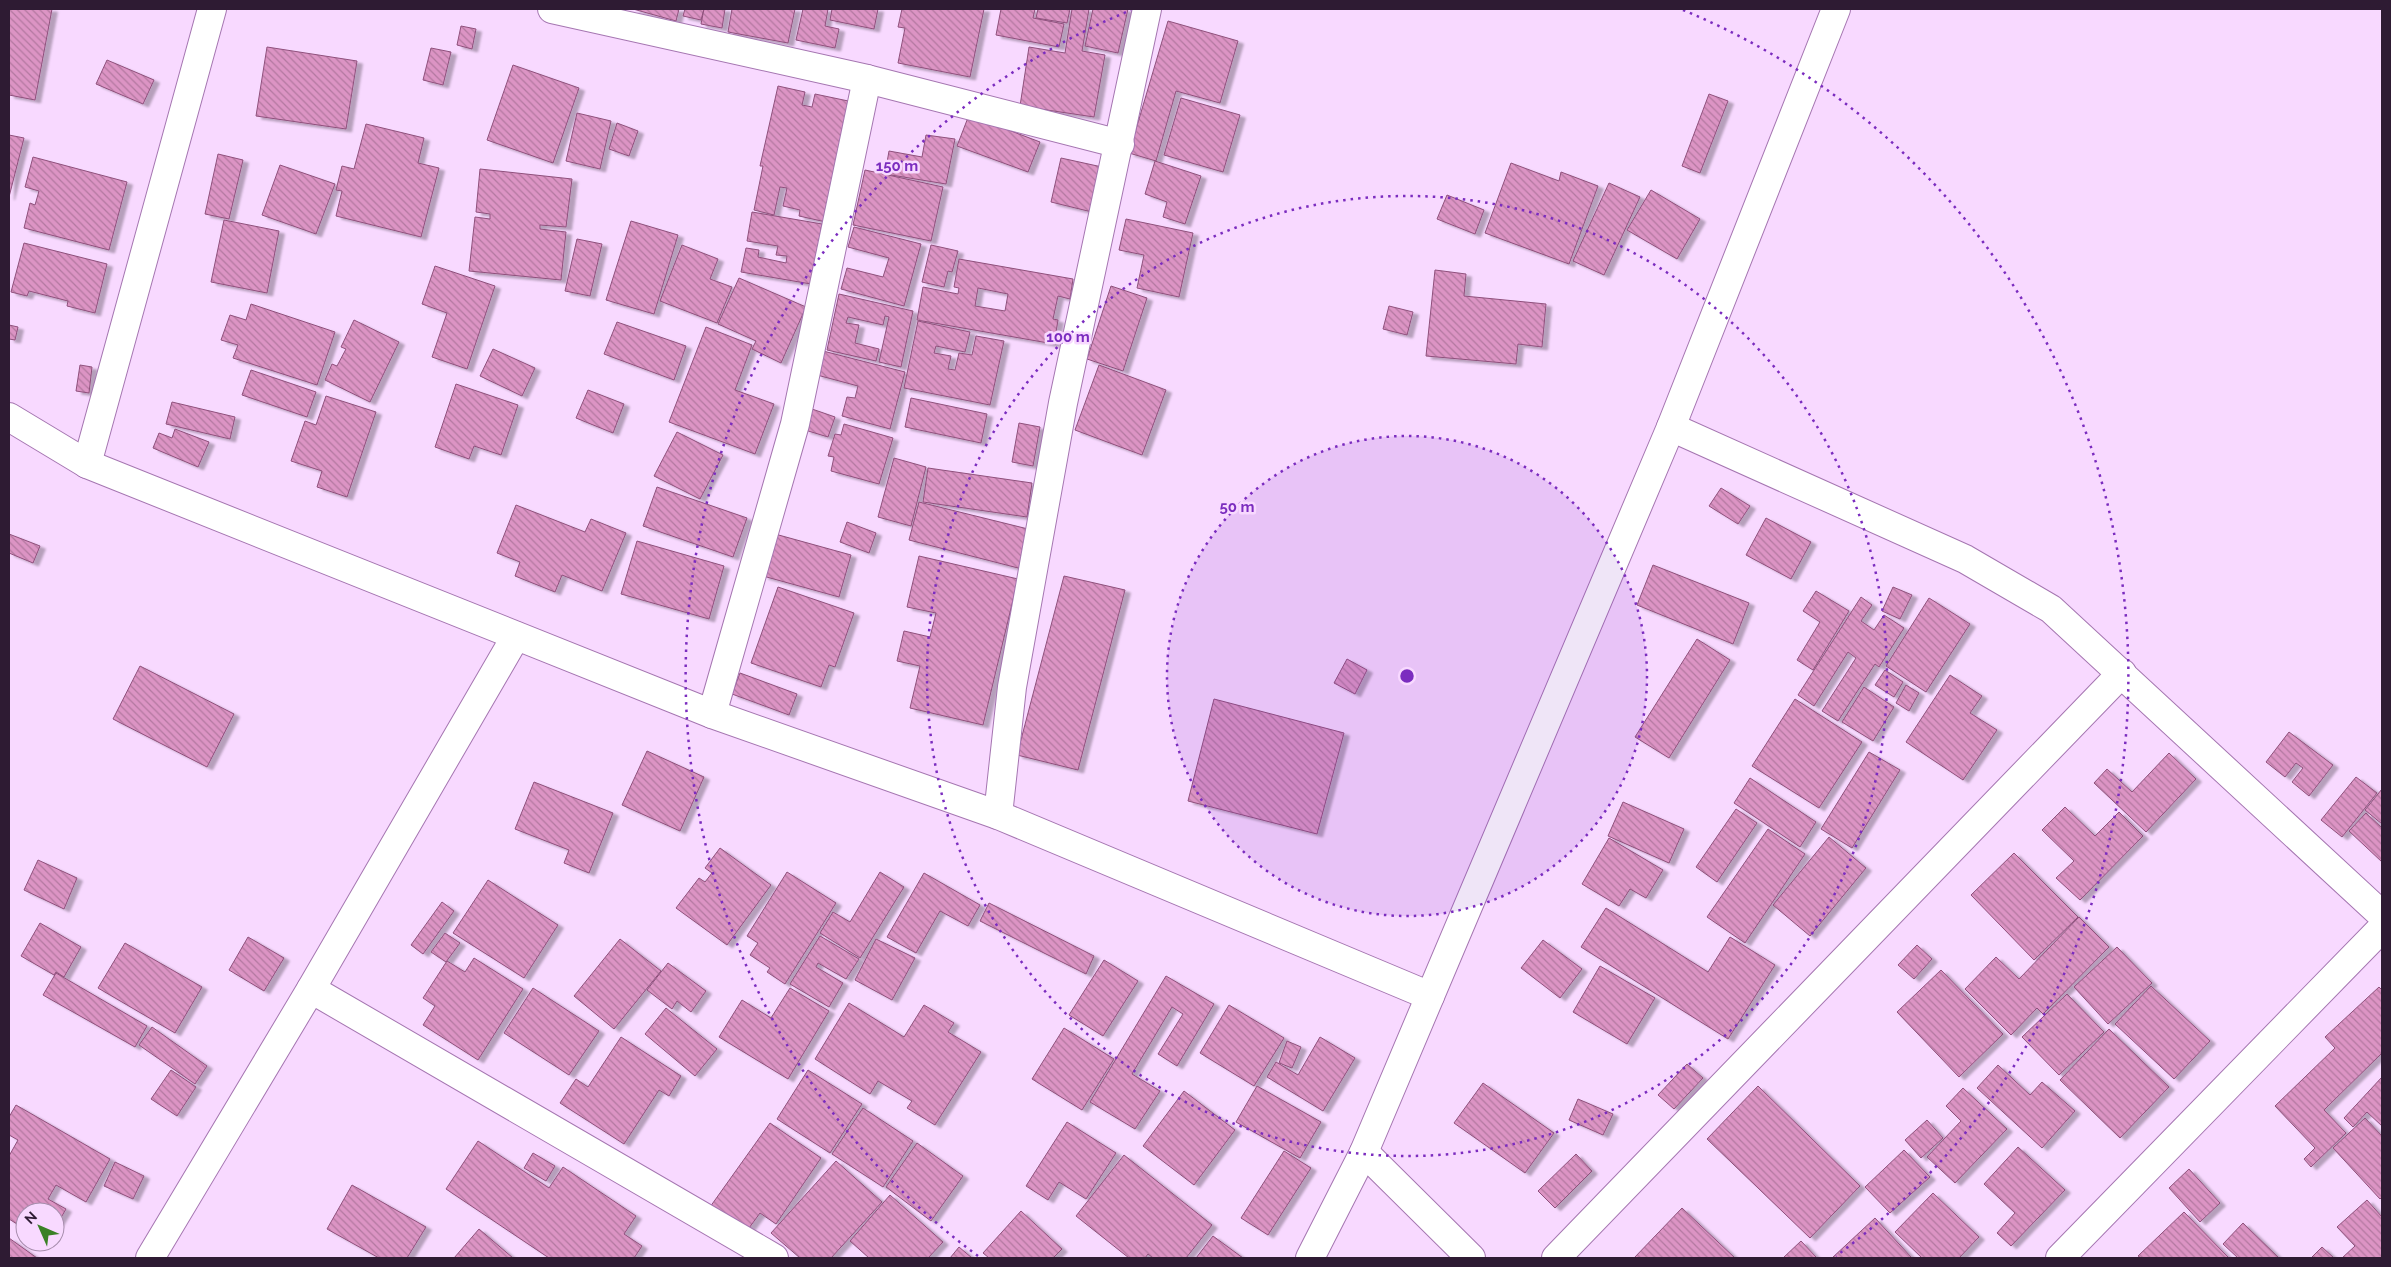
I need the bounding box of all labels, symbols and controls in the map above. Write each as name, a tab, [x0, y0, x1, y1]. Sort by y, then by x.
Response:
text: 150 m	[876, 157, 918, 175]
text: 100 m	[1046, 328, 1090, 346]
text: 50 m	[1219, 498, 1255, 516]
centre of rings	[1398, 667, 1416, 685]
north arrow	[15, 1202, 65, 1252]
text: N	[21, 1208, 40, 1227]

